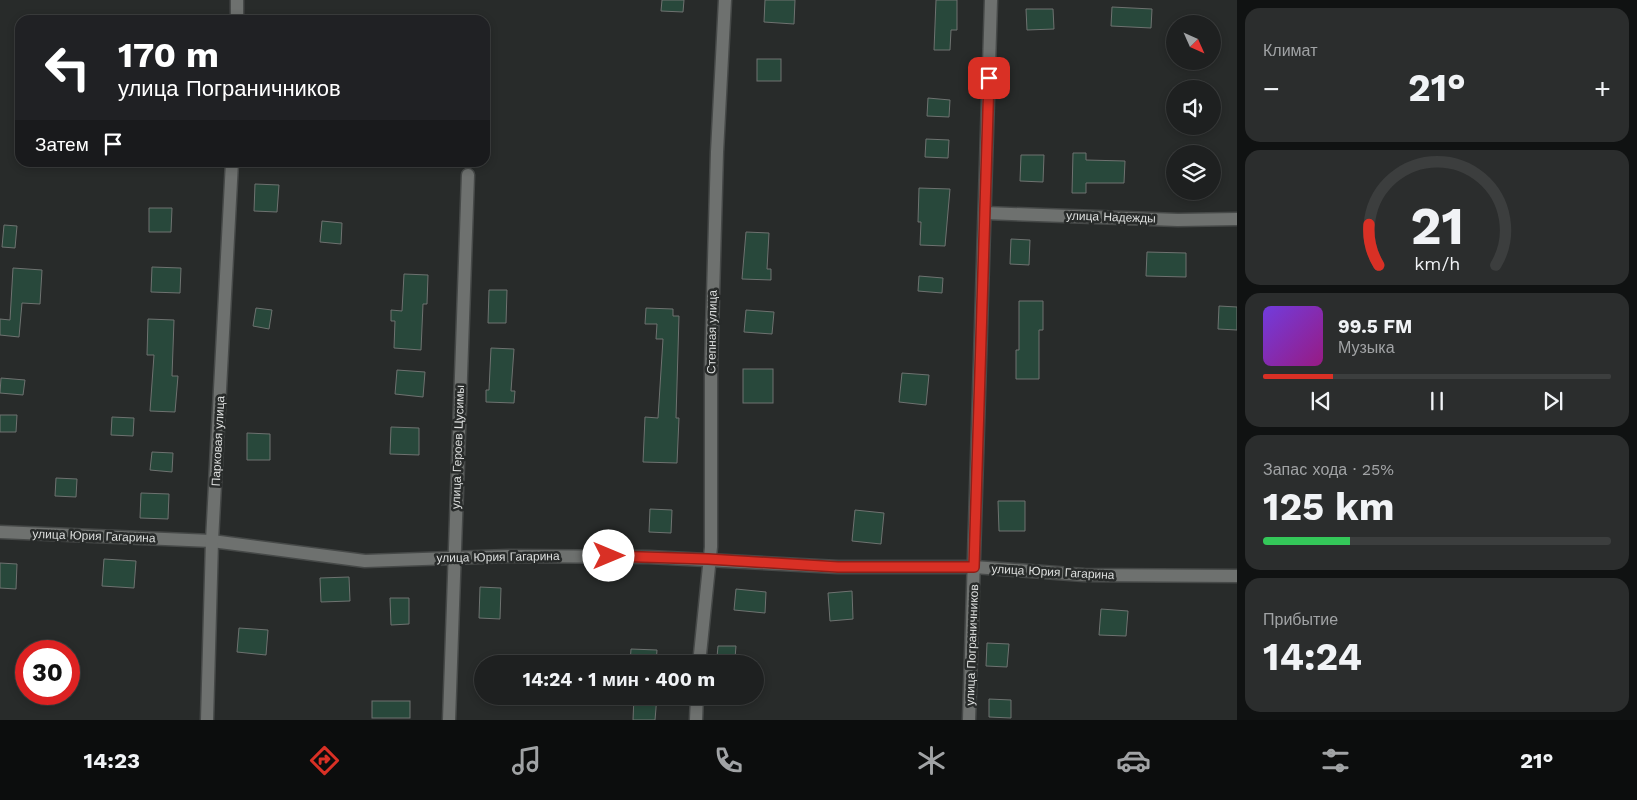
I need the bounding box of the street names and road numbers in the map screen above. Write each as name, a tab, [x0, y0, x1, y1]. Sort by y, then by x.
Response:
street label: улица Надежды	[1066, 208, 1156, 226]
street label: Степная улица	[704, 290, 720, 374]
street label: улица Героев Цусимы	[449, 385, 467, 509]
street label: Парковая улица	[209, 395, 227, 487]
street label: улица Юрия Гагарина	[32, 527, 156, 545]
street label: улица Юрия Гагарина	[436, 549, 560, 565]
street label: улица Юрия Гагарина	[991, 562, 1115, 582]
street label: улица Пограничников	[963, 584, 981, 706]

